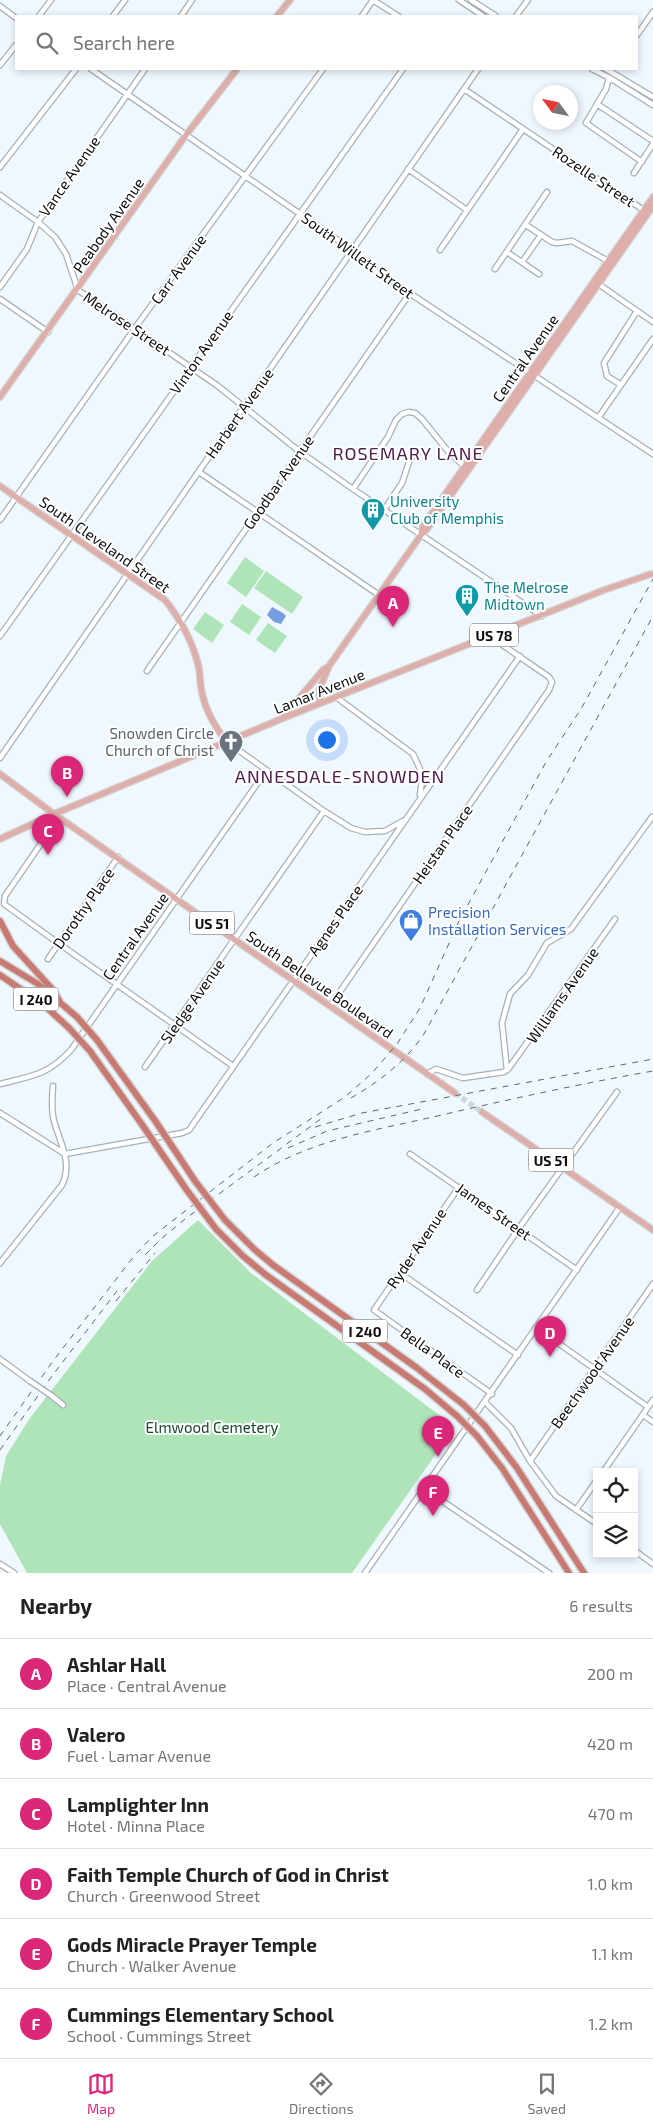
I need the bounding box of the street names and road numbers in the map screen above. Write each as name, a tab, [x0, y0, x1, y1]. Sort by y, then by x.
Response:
street label: Vance Avenue	[35, 132, 103, 220]
street label: Rozelle Street	[549, 142, 639, 210]
street label: Peabody Avenue	[69, 174, 147, 276]
street label: South Willett Street	[298, 208, 418, 302]
street label: Carr Avenue	[147, 231, 209, 307]
street label: Melrose Street	[80, 287, 174, 359]
street label: Vinton Avenue	[166, 307, 236, 397]
street label: Central Avenue	[488, 311, 562, 405]
street label: Harbert Avenue	[201, 364, 277, 462]
street label: Goodbar Avenue	[239, 431, 317, 533]
street label: South Cleveland Street	[36, 492, 174, 596]
road number: US 78	[470, 624, 518, 646]
street label: Lamar Avenue	[271, 665, 367, 717]
street label: Heistan Place	[408, 801, 476, 887]
street label: Dorothy Place	[48, 864, 118, 952]
street label: Agnes Place	[304, 881, 366, 959]
street label: Central Avenue	[98, 889, 172, 983]
road number: US 51	[190, 911, 234, 934]
street label: South Bellevue Boulevard	[243, 926, 397, 1042]
street label: Williams Avenue	[522, 944, 602, 1046]
street label: Sledge Avenue	[156, 955, 228, 1047]
road number: I 240	[14, 988, 58, 1011]
road number: US 51	[528, 1148, 574, 1172]
street label: James Street	[453, 1179, 535, 1244]
street label: Ryder Avenue	[383, 1205, 449, 1291]
street label: Beechwood Avenue	[547, 1312, 637, 1432]
road number: I 240	[342, 1320, 388, 1342]
street label: Bella Place	[398, 1323, 468, 1381]

